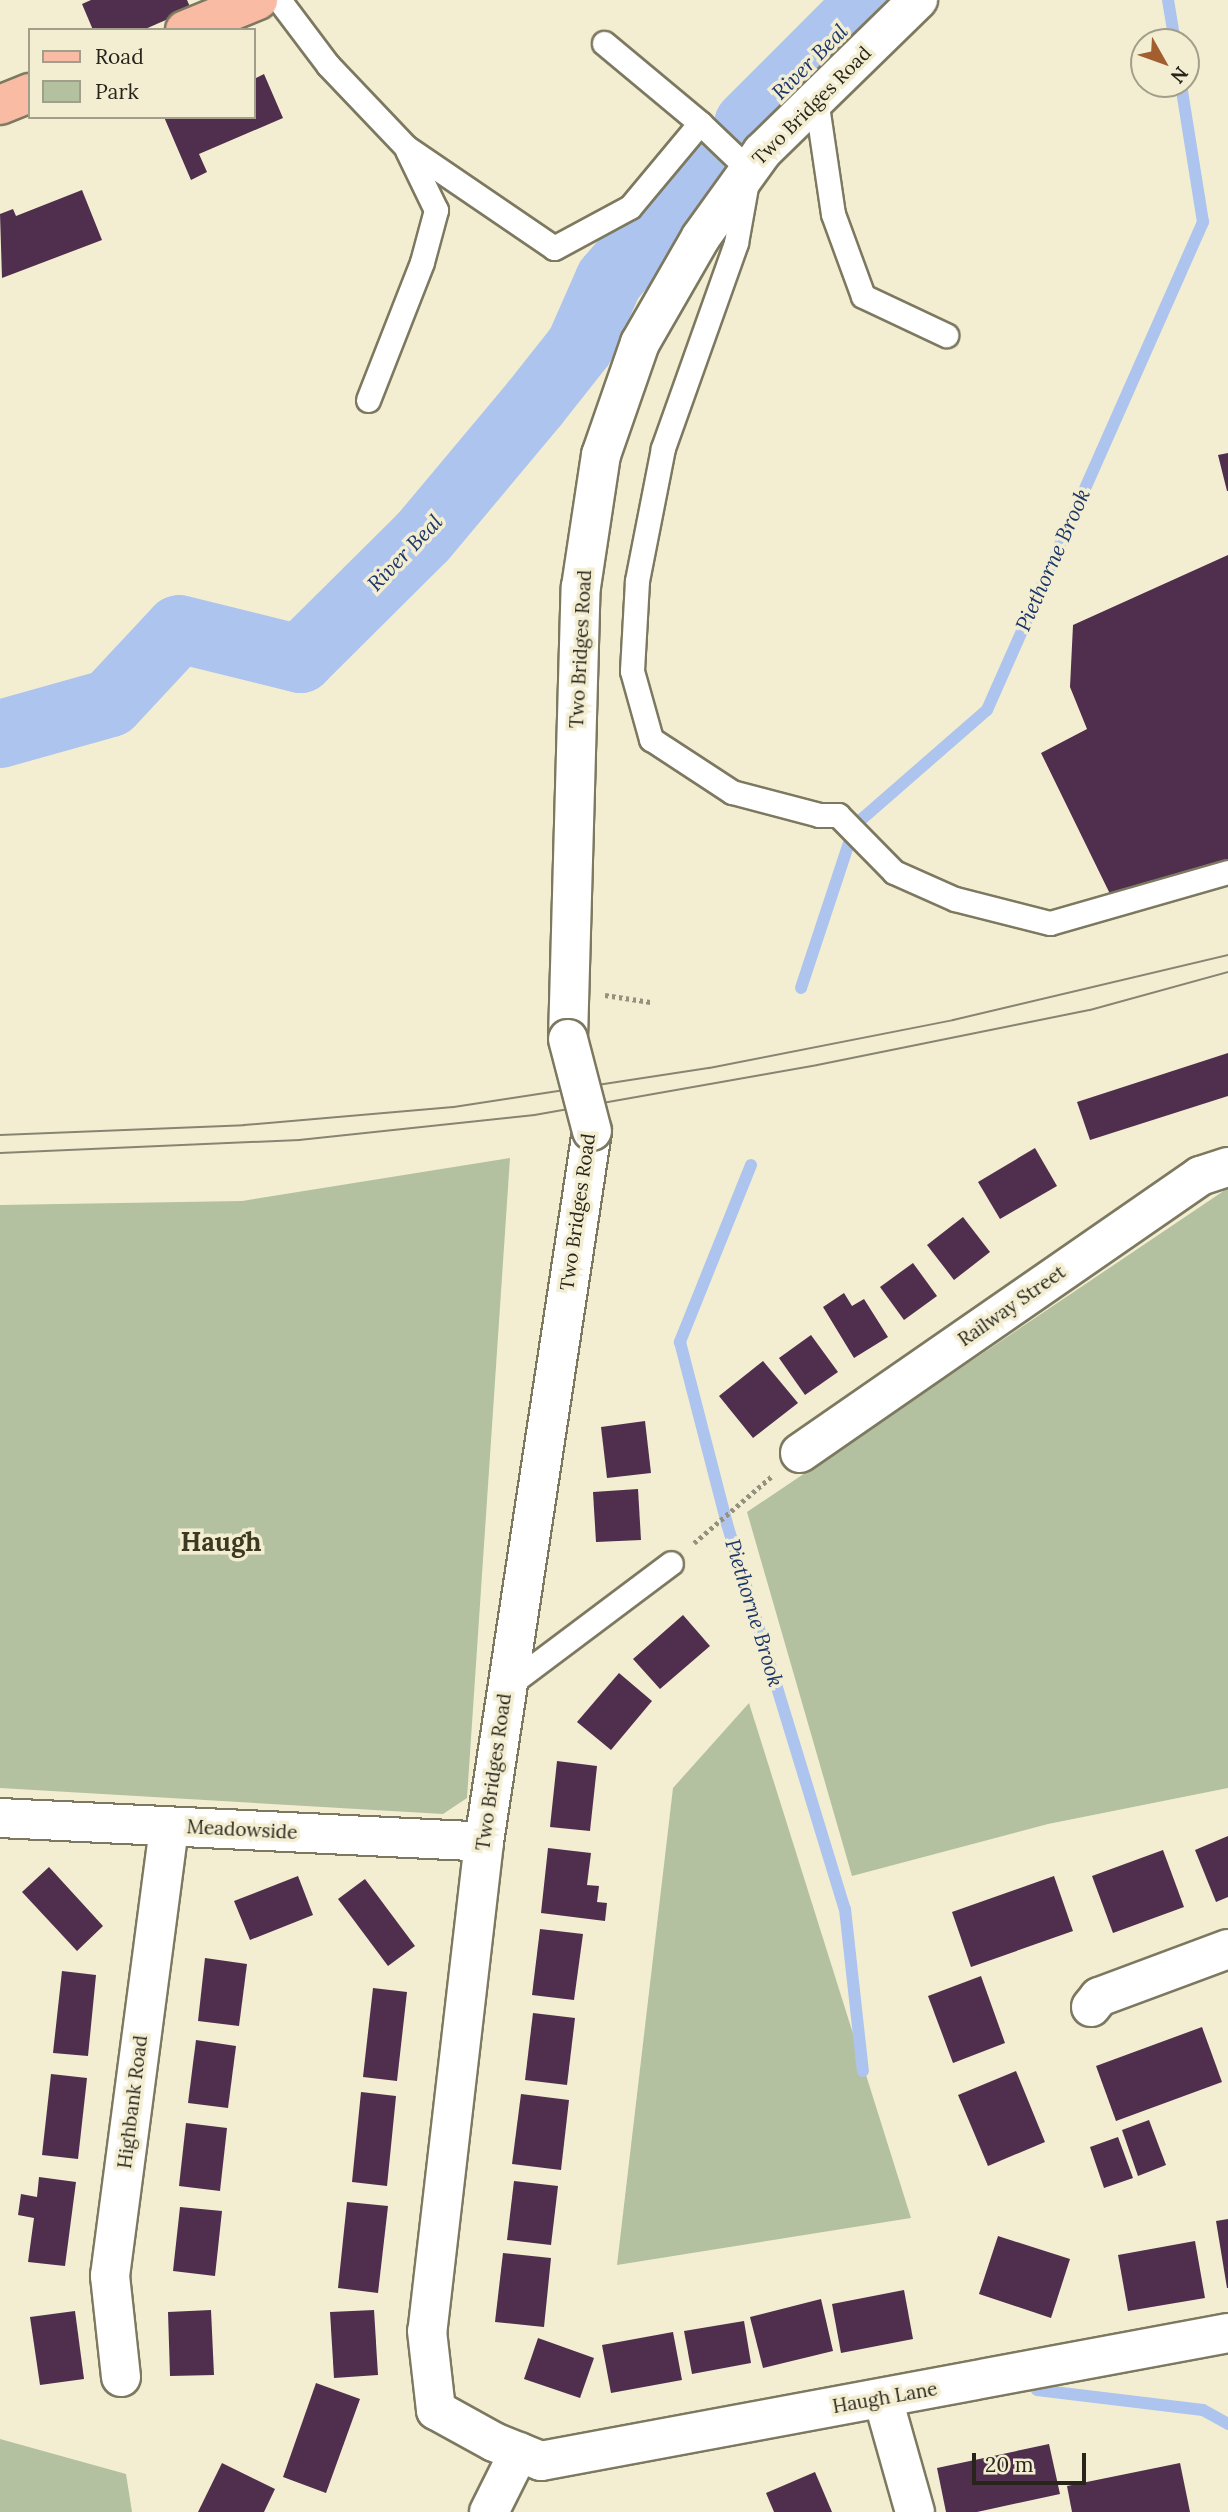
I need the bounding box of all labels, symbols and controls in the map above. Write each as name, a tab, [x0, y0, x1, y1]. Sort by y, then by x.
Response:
water label: River Beal	[767, 19, 853, 105]
legend	[28, 28, 256, 119]
north arrow	[1130, 28, 1200, 98]
street label: Two Bridges Road	[748, 42, 876, 170]
text: Road	[95, 43, 144, 70]
text: N	[1166, 62, 1193, 89]
text: Park	[95, 78, 139, 105]
water label: Piethorne Brook	[1010, 485, 1096, 635]
water label: River Beal	[362, 510, 448, 596]
street label: Two Bridges Road	[565, 569, 597, 729]
street label: Two Bridges Road	[556, 1132, 600, 1292]
street label: Railway Street	[954, 1261, 1070, 1351]
district label: Haugh	[181, 1526, 261, 1558]
water label: Piethorne Brook	[720, 1536, 788, 1690]
street label: Two Bridges Road	[472, 1692, 516, 1852]
street label: Meadowside	[186, 1816, 298, 1844]
street label: Highbank Road	[114, 2034, 152, 2170]
street label: Haugh Lane	[831, 2378, 939, 2418]
scale bar	[976, 2438, 1090, 2482]
text: 20 m	[985, 2451, 1034, 2478]

